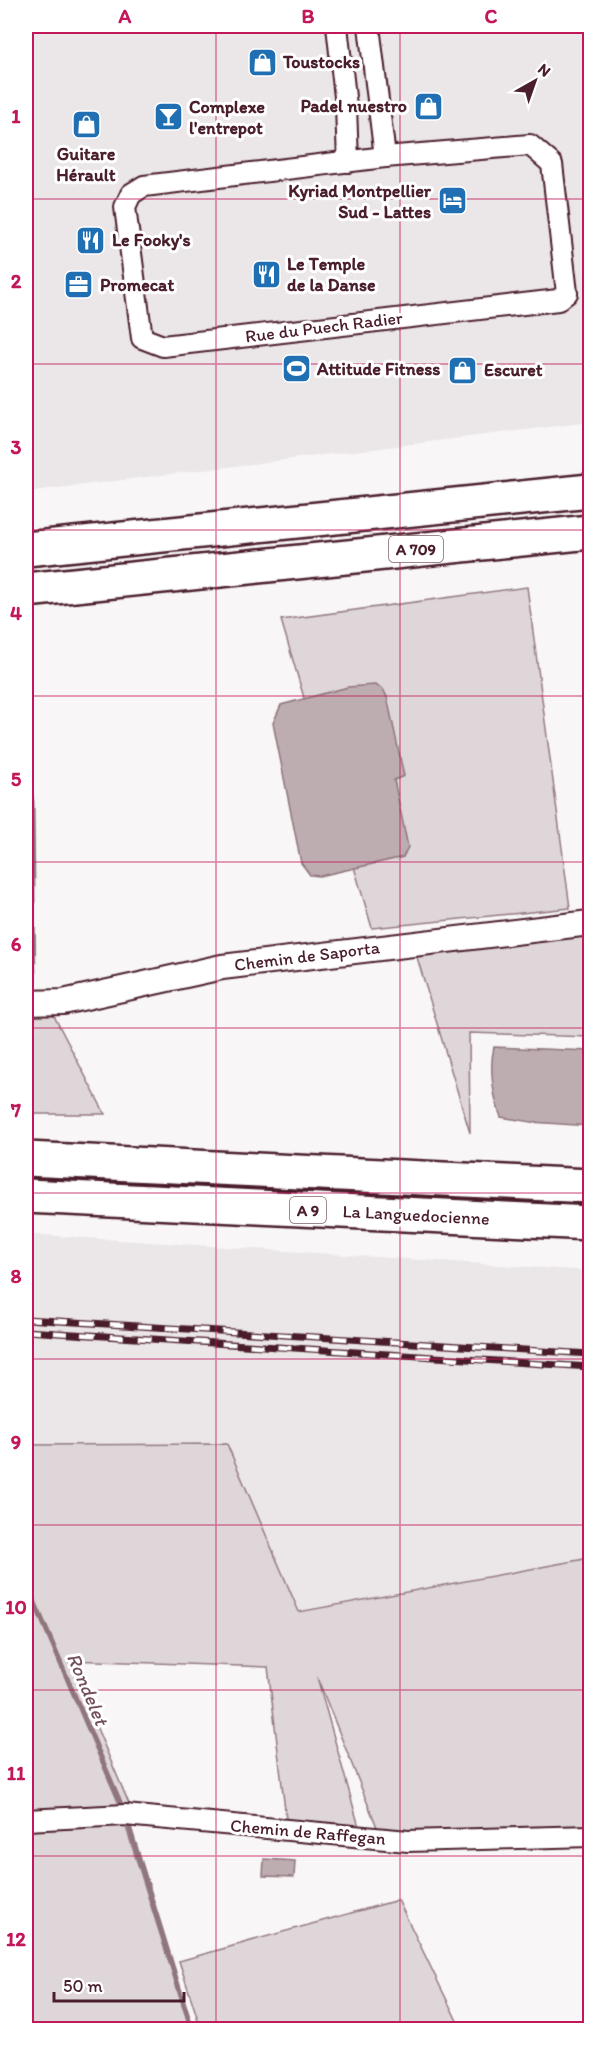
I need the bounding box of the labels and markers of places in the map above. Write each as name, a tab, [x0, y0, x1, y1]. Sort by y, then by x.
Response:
shop icon: Toustocks	[246, 46, 278, 78]
place label: Toustocks	[282, 51, 360, 73]
shop icon: Padel nuestro	[412, 90, 444, 122]
place label: Padel nuestro	[300, 95, 407, 117]
place label: Complexe l'entrepot	[189, 96, 265, 139]
bar icon: Complexe l'entrepot	[152, 101, 184, 133]
shop icon: Guitare Hérault	[70, 109, 102, 141]
place label: Guitare Hérault	[56, 143, 116, 186]
place label: Kyriad Montpellier Sud - Lattes	[288, 180, 432, 223]
hotel icon: Kyriad Montpellier Sud - Lattes	[436, 185, 468, 217]
restaurant icon: Le Fooky's	[75, 224, 107, 256]
place label: Le Fooky's	[112, 229, 191, 251]
place label: Le Temple de la Danse	[287, 253, 376, 296]
restaurant icon: Le Temple de la Danse	[250, 258, 282, 290]
office icon: Promecat	[63, 269, 95, 301]
place label: Promecat	[100, 274, 174, 296]
sports icon: Attitude Fitness	[280, 353, 312, 385]
shop icon: Escuret	[447, 354, 479, 386]
place label: Attitude Fitness	[316, 358, 440, 380]
place label: Escuret	[484, 359, 543, 381]

